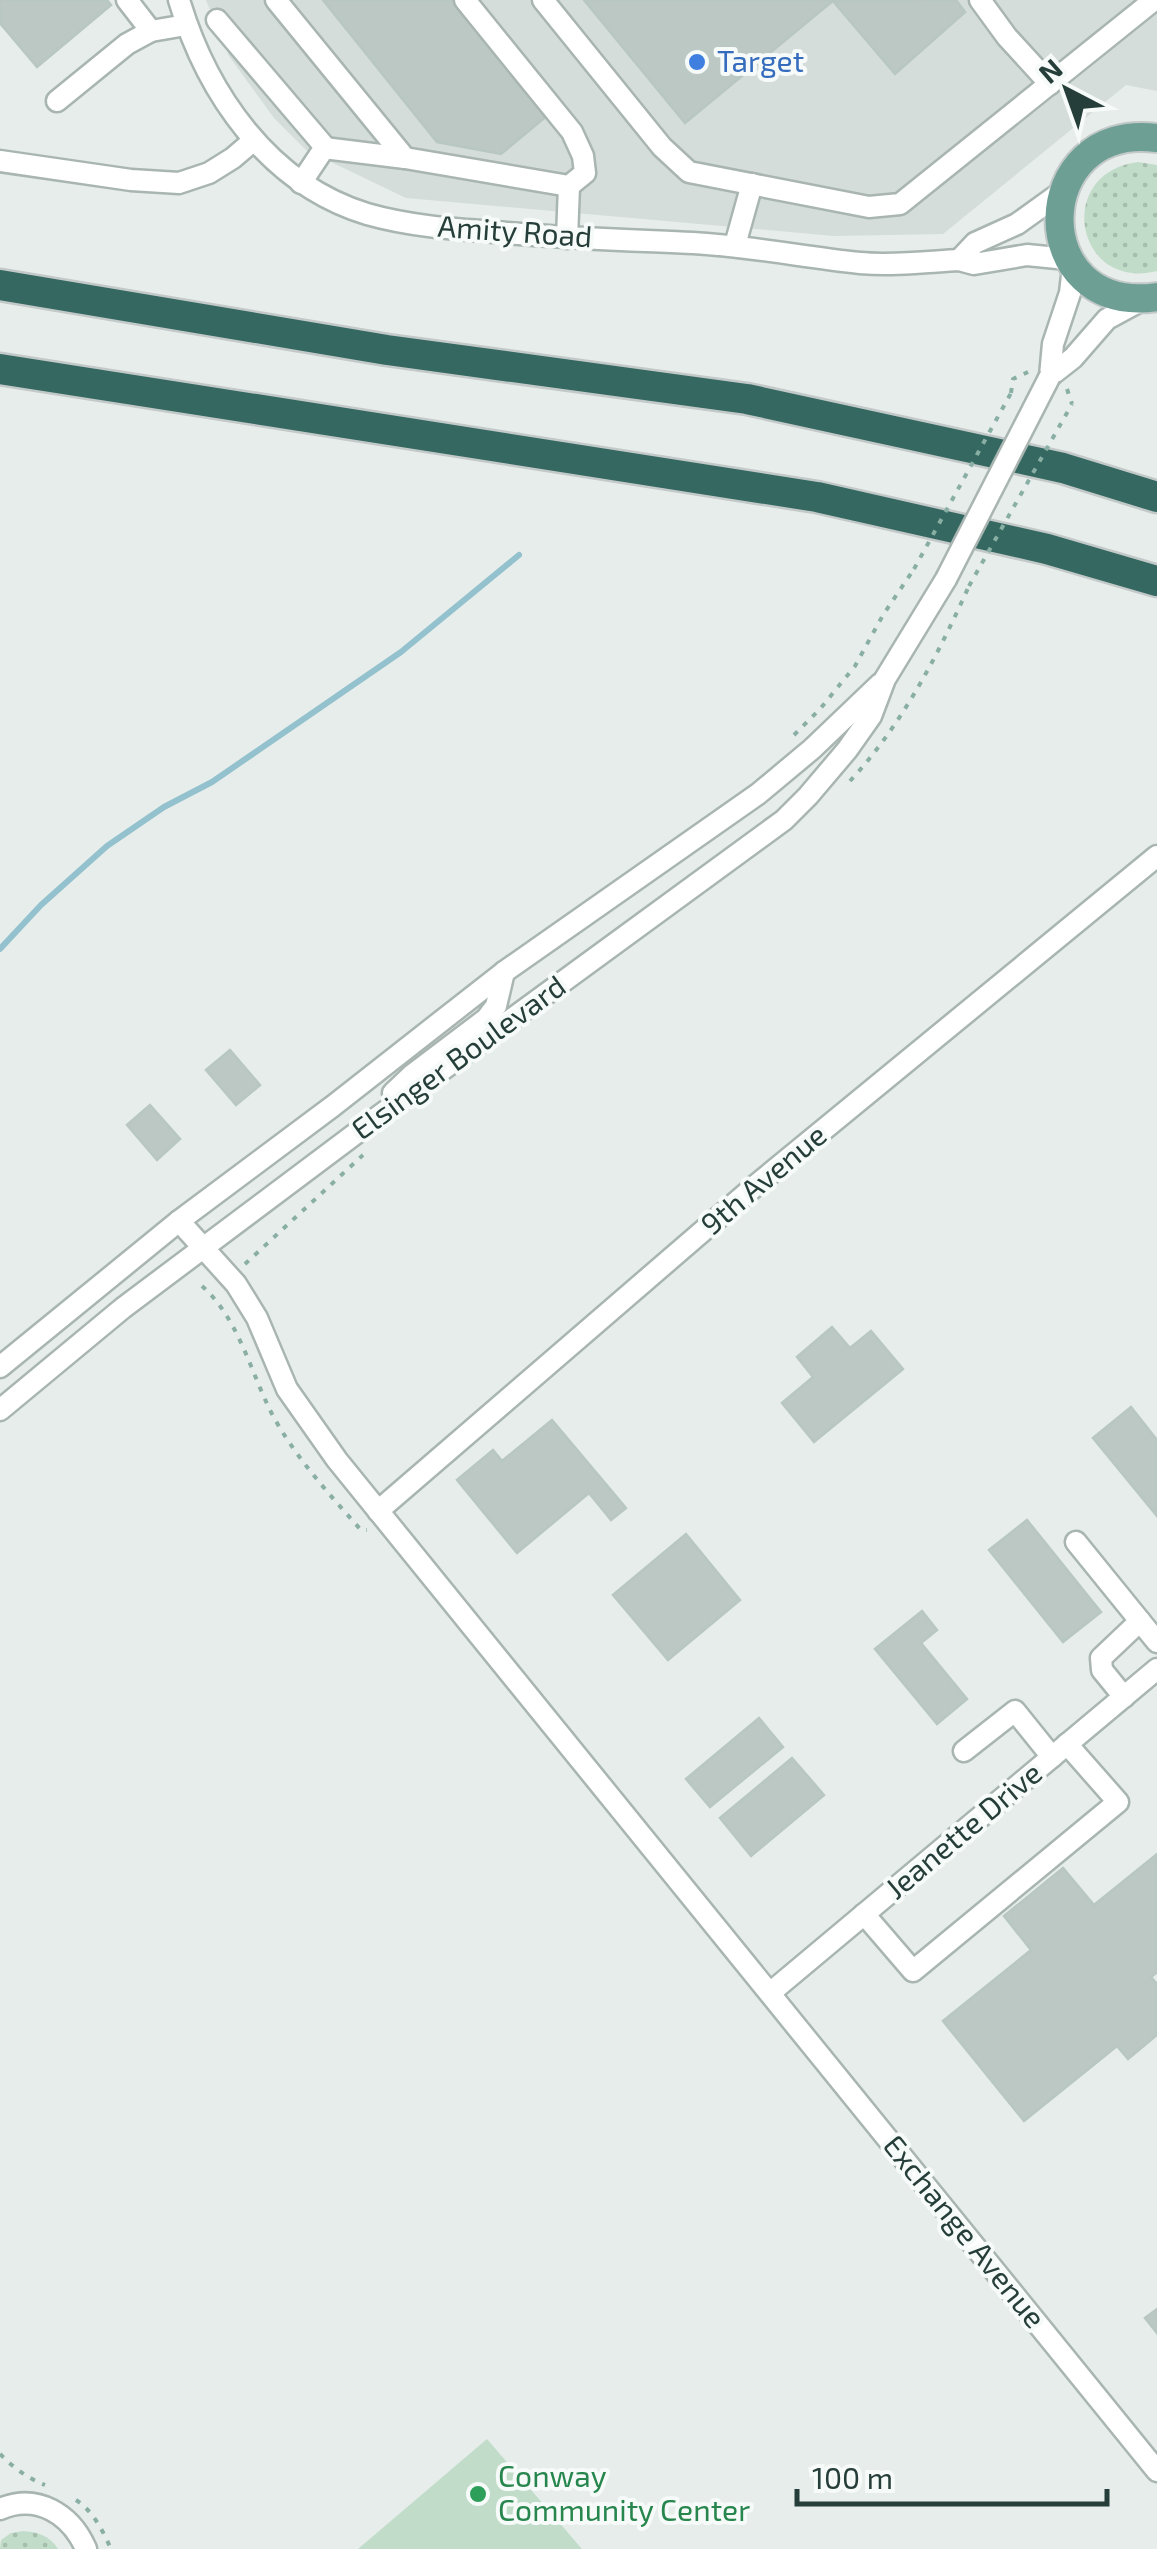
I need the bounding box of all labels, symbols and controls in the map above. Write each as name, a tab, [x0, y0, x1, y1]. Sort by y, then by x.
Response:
north arrow	[1017, 40, 1117, 140]
place label: Target	[717, 42, 804, 78]
marker: Target	[686, 51, 708, 73]
text: N	[1031, 51, 1069, 90]
street label: Amity Road	[437, 207, 594, 253]
street label: Elsinger Boulevard	[344, 967, 572, 1146]
street label: 9th Avenue	[693, 1116, 833, 1241]
street label: Jeanette Drive	[877, 1754, 1048, 1905]
street label: Exchange Avenue	[877, 2127, 1054, 2334]
scale bar	[797, 2444, 1107, 2506]
place label: Conway Community Center	[498, 2457, 750, 2527]
text: 100 m	[812, 2459, 893, 2495]
marker: Conway Community Center	[467, 2483, 489, 2505]

